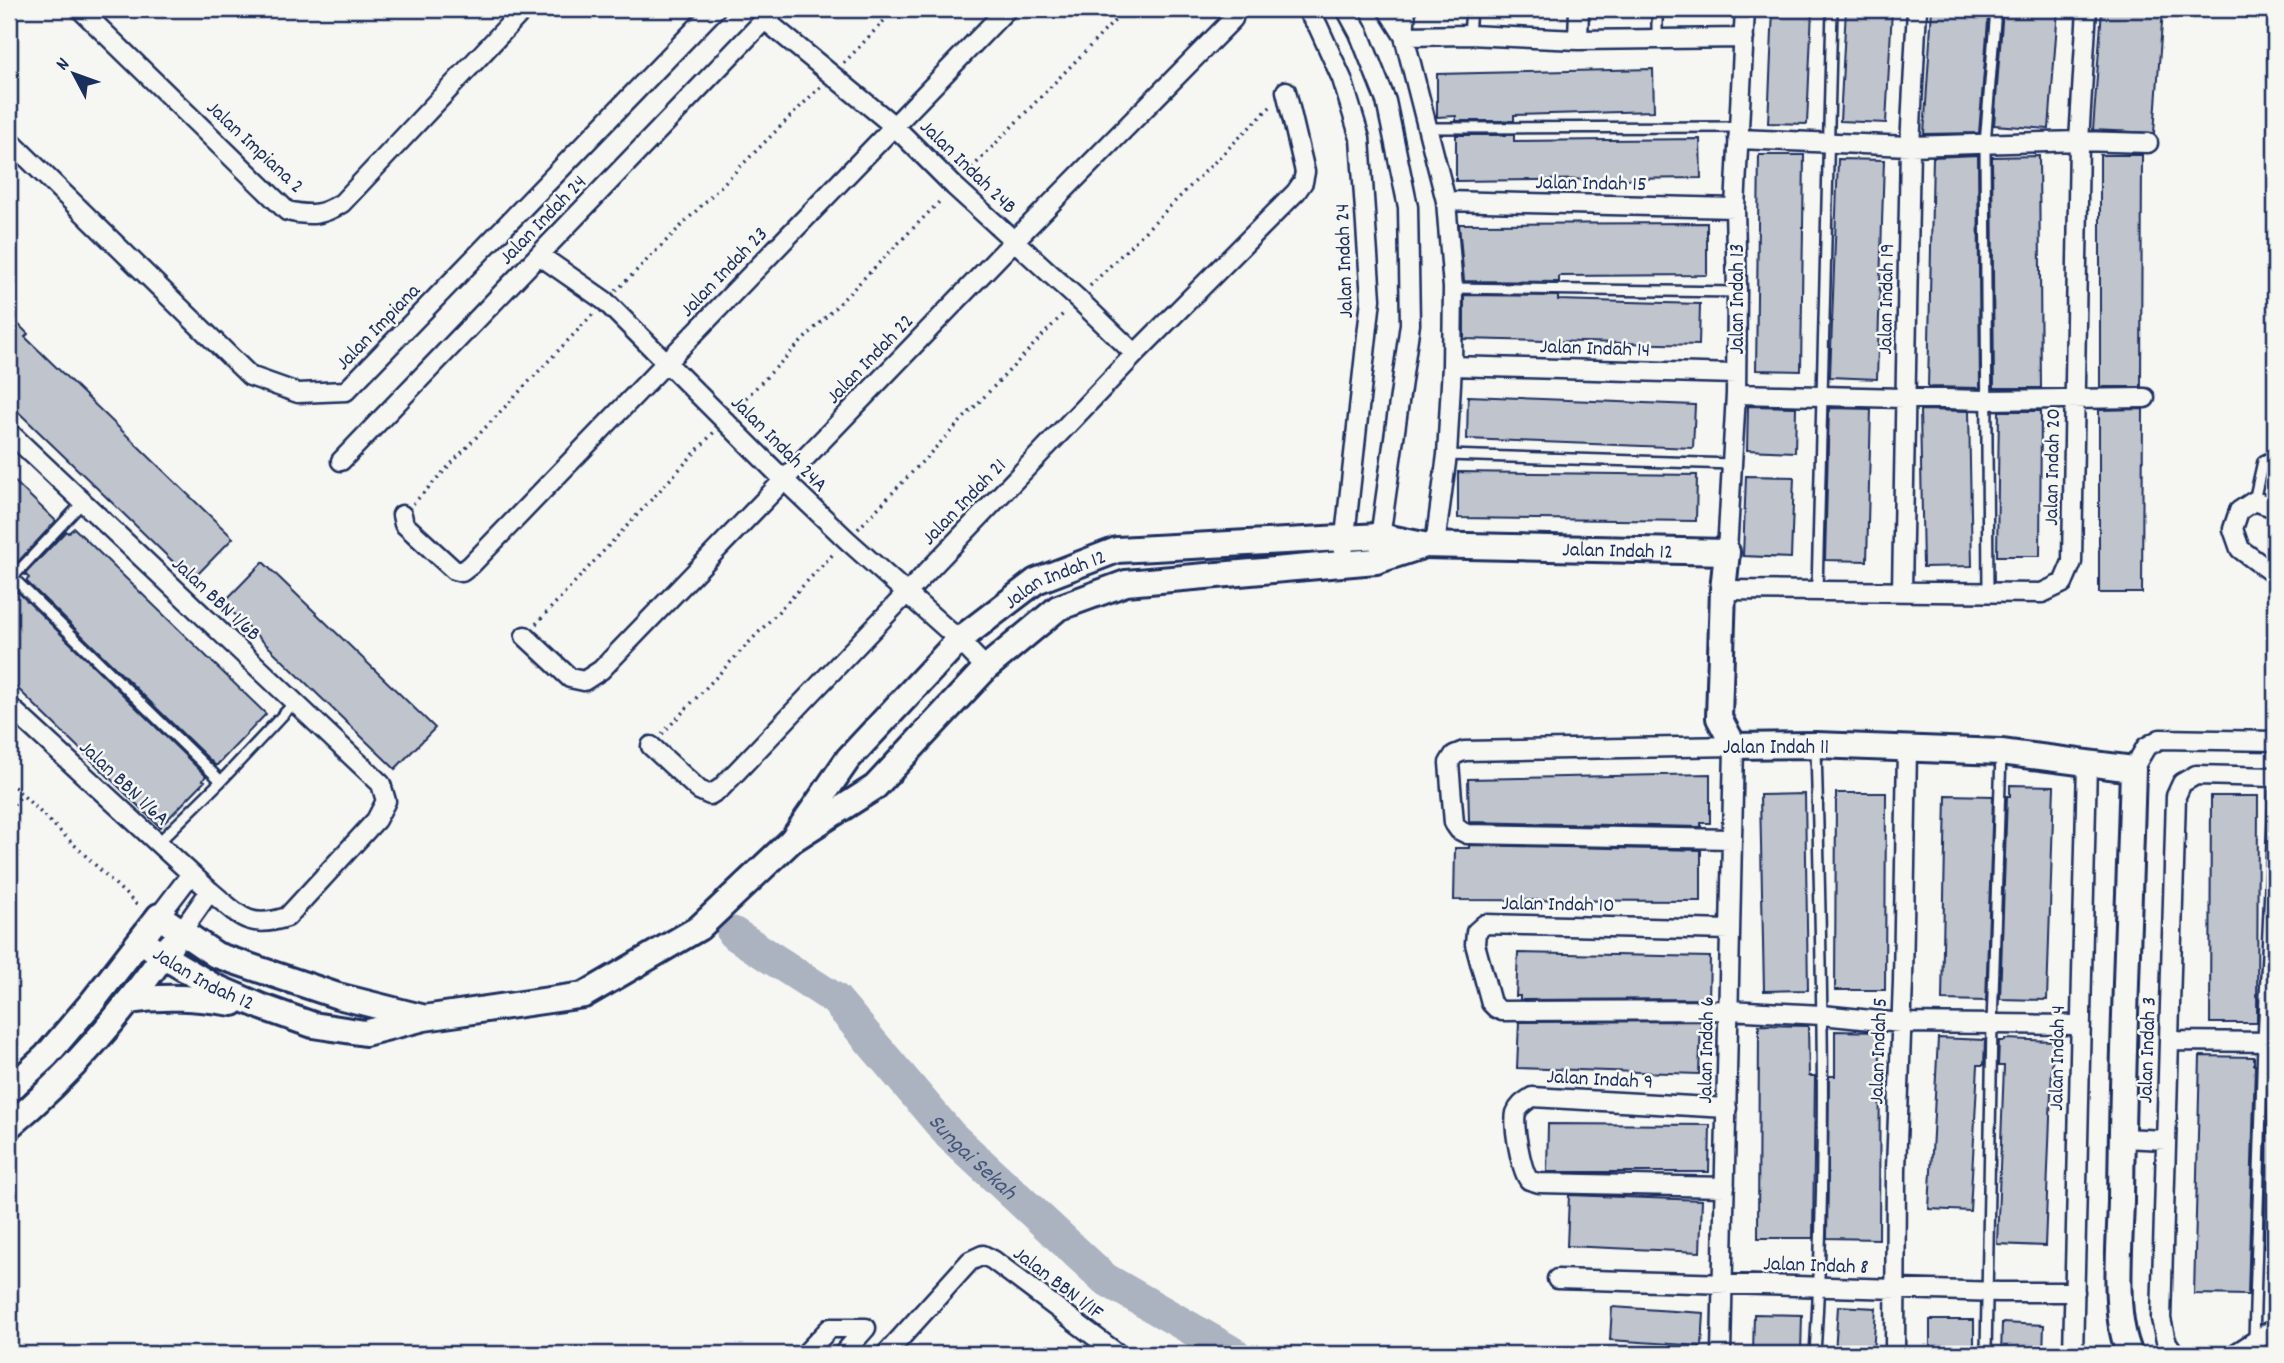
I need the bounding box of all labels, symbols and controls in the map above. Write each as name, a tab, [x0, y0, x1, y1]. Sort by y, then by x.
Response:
north arrow	[38, 38, 108, 108]
text: N	[51, 53, 77, 78]
street label: Jalan Impiana 2	[198, 95, 310, 202]
street label: Jalan Indah 24B	[912, 114, 1022, 222]
street label: Jalan Indah 24	[493, 169, 595, 273]
street label: Jalan Indah 15	[1535, 169, 1647, 201]
street label: Jalan Indah 24	[1329, 203, 1363, 319]
street label: Jalan Indah 23	[674, 221, 776, 325]
street label: Jalan Indah 13	[1724, 243, 1754, 355]
street label: Jalan Indah 19	[1872, 243, 1904, 355]
street label: Jalan Impiana	[330, 277, 429, 378]
street label: Jalan Indah 22	[820, 308, 922, 412]
street label: Jalan Indah 14	[1539, 333, 1651, 367]
street label: Jalan Indah 24A	[723, 390, 833, 500]
street label: Jalan Indah 20	[2038, 408, 2070, 526]
street label: Jalan Indah 21	[916, 453, 1014, 553]
street label: Jalan Indah 12	[1562, 536, 1673, 569]
street label: Jalan Indah 12	[999, 544, 1111, 618]
street label: Jalan BBN 1/6B	[163, 551, 266, 650]
street label: Jalan BBN 1/6A	[71, 734, 175, 834]
street label: Jalan Indah 11	[1723, 734, 1829, 764]
street label: Jalan Indah 10	[1501, 890, 1615, 922]
street label: Jalan Indah 12	[145, 941, 258, 1020]
street label: Jalan Indah 6	[1692, 996, 1724, 1104]
street label: Jalan Indah 3	[2132, 996, 2166, 1104]
street label: Jalan Indah 5	[1863, 997, 1897, 1105]
street label: Jalan Indah 4	[2043, 1005, 2075, 1111]
street label: Jalan Indah 9	[1546, 1063, 1654, 1099]
water label: Sungai Sekah	[919, 1108, 1024, 1210]
street label: Jalan BBN 1/1F	[1006, 1240, 1109, 1329]
street label: Jalan Indah 8	[1763, 1250, 1869, 1284]

